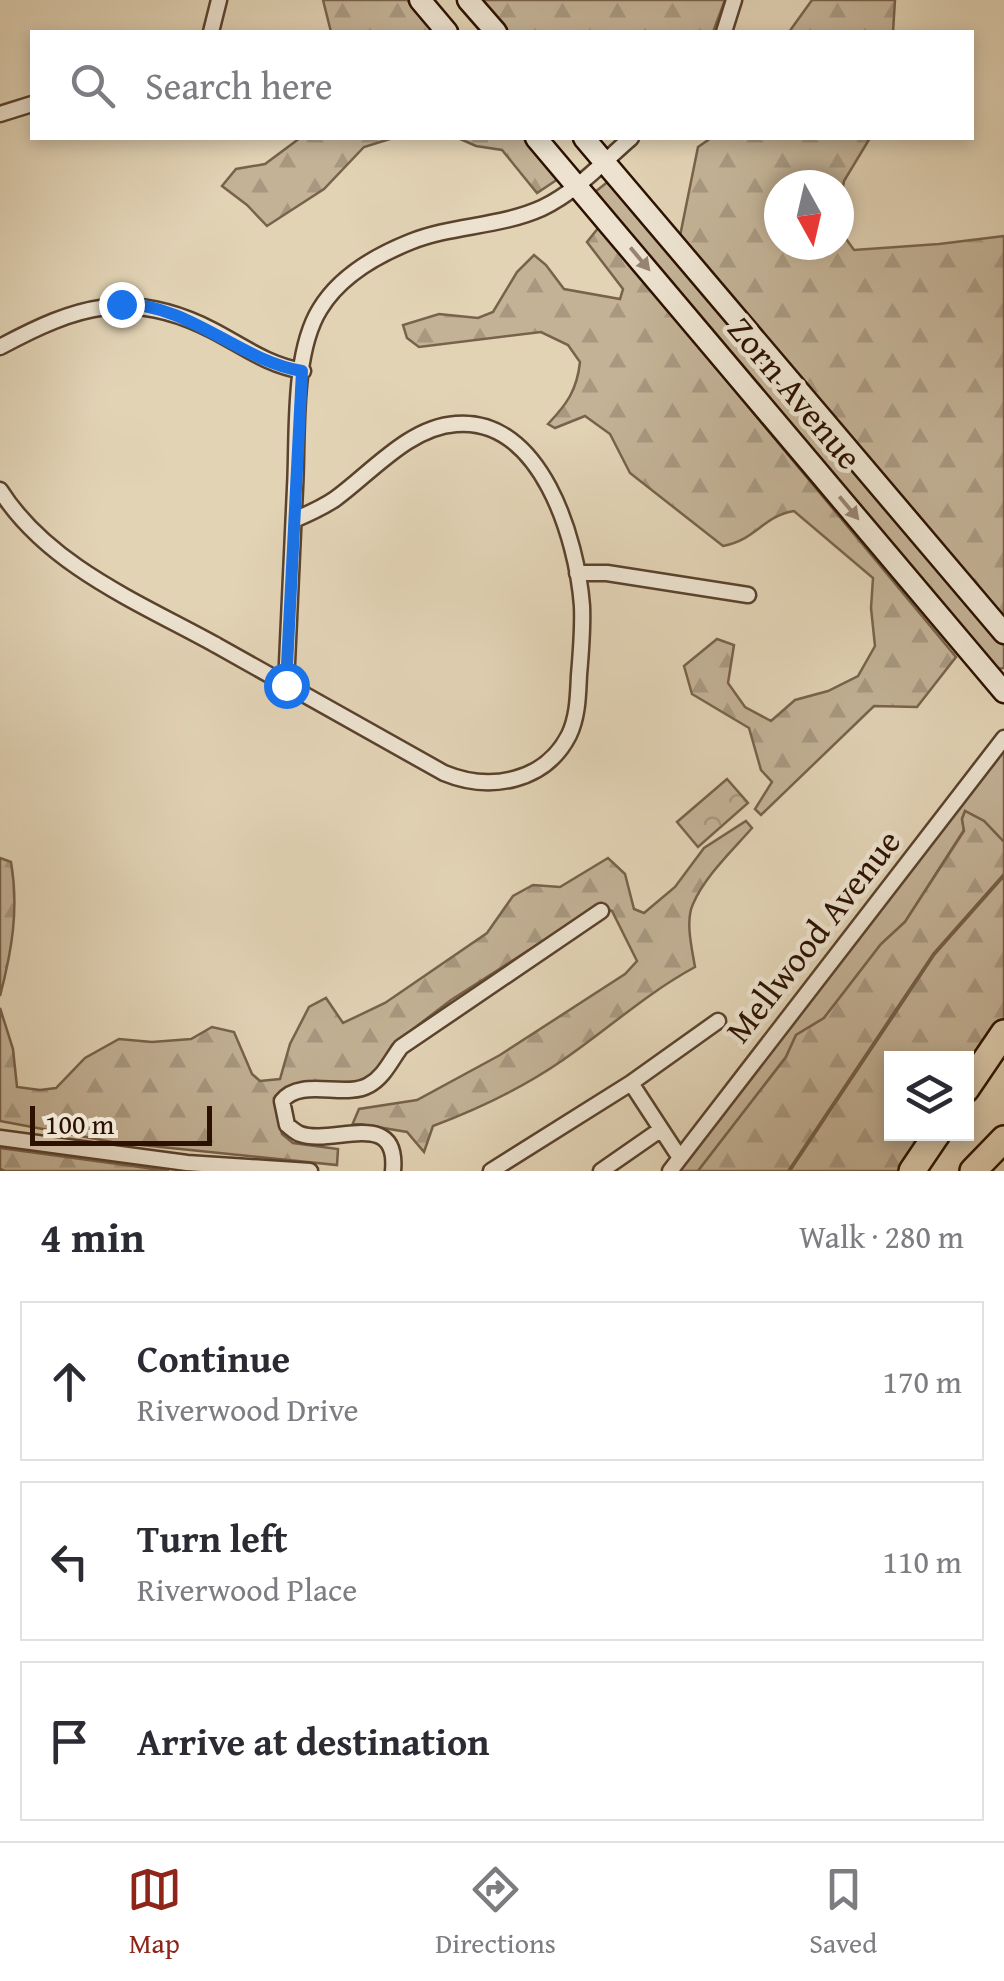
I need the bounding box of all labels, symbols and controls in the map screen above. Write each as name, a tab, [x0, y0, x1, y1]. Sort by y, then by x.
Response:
search box	[30, 30, 974, 140]
text: Search here	[145, 57, 333, 113]
icon: search	[65, 58, 120, 113]
north arrow	[764, 170, 854, 260]
one-way arrow	[629, 247, 650, 272]
route end	[99, 282, 145, 328]
street label: Zorn Avenue	[716, 305, 875, 480]
one-way arrow	[838, 495, 860, 520]
route start	[264, 663, 310, 709]
street label: Mellwood Avenue	[713, 818, 912, 1053]
map controls	[884, 1051, 974, 1141]
button: layers	[884, 1051, 974, 1141]
scale bar	[30, 1101, 212, 1146]
text: 100 m	[45, 1103, 114, 1144]
text: 4 min	[40, 1206, 145, 1267]
text: Walk · 280 m	[799, 1213, 964, 1260]
text: Continue	[137, 1330, 290, 1386]
icon: ahead	[42, 1354, 97, 1409]
text: 170 m	[883, 1358, 962, 1405]
text: Riverwood Drive	[137, 1386, 359, 1433]
text: Turn left	[137, 1510, 288, 1566]
icon: left	[42, 1534, 97, 1589]
text: 110 m	[883, 1538, 962, 1585]
text: Riverwood Place	[137, 1566, 357, 1613]
text: Arrive at destination	[137, 1713, 490, 1769]
icon: arrive	[42, 1714, 97, 1769]
tab: Map	[127, 1862, 182, 1963]
tab: Directions	[435, 1862, 556, 1963]
tab: Saved	[809, 1862, 877, 1963]

